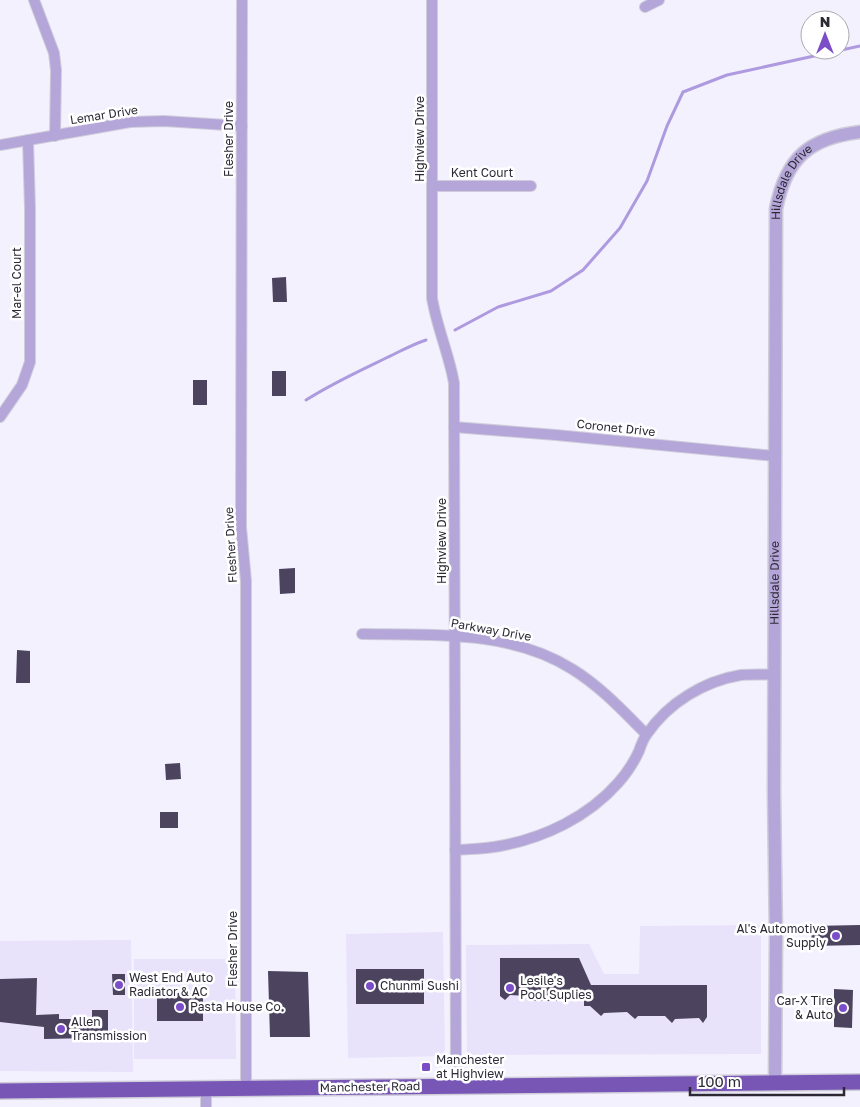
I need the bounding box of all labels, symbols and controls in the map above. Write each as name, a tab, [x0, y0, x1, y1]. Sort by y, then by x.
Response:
north arrow	[800, 10, 850, 60]
text: N	[820, 13, 830, 30]
street label: Highview Drive	[412, 96, 427, 182]
street label: Flesher Drive	[221, 101, 236, 177]
street label: Lemar Drive	[69, 102, 139, 127]
street label: Hillsdale Drive	[768, 141, 815, 220]
street label: Kent Court	[451, 165, 513, 180]
street label: Mar-el Court	[9, 247, 24, 319]
street label: Coronet Drive	[576, 416, 656, 439]
street label: Highview Drive	[434, 498, 449, 584]
street label: Flesher Drive	[221, 507, 240, 583]
street label: Hillsdale Drive	[767, 541, 782, 625]
street label: Parkway Drive	[450, 615, 533, 644]
street label: Flesher Drive	[225, 911, 240, 987]
place label: Al's Automotive Supply	[737, 921, 826, 950]
marker: Al's Automotive Supply	[830, 930, 842, 942]
place label: West End Auto Radiator & AC	[129, 970, 213, 999]
place label: Lesile's Pool Suplies	[520, 973, 592, 1002]
place label: Chunmi Sushi	[380, 978, 459, 993]
marker: West End Auto Radiator & AC	[113, 979, 125, 991]
marker: Chunmi Sushi	[364, 980, 376, 992]
marker: Lesile's Pool Suplies	[504, 982, 516, 994]
place label: Car-X Tire & Auto	[776, 993, 833, 1022]
place label: Pasta House Co.	[190, 999, 284, 1014]
marker: Pasta House Co.	[174, 1001, 186, 1013]
marker: Car-X Tire & Auto	[837, 1002, 849, 1014]
place label: Allen Transmission	[71, 1014, 147, 1043]
marker: Allen Transmission	[55, 1023, 67, 1035]
place label: Manchester at Highview	[436, 1052, 504, 1081]
marker: Manchester at Highview	[420, 1061, 432, 1073]
scale bar	[690, 1064, 844, 1096]
text: 100 m	[698, 1072, 741, 1090]
street label: Manchester Road	[320, 1078, 420, 1095]

